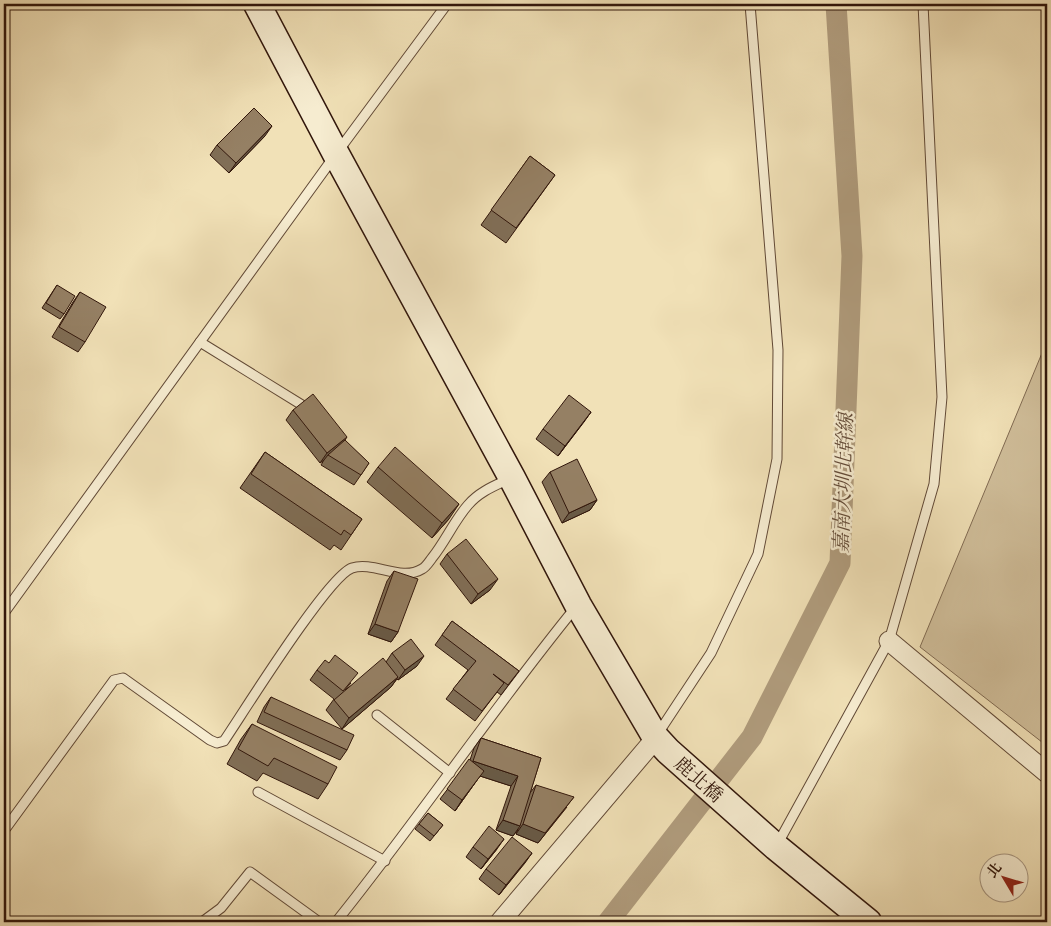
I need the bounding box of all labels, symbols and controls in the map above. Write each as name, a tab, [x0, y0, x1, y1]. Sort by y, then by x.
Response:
water label: 嘉南大圳北幹線	[828, 411, 860, 553]
street label: 鹿北橋	[668, 751, 728, 808]
north arrow	[978, 854, 1028, 904]
text: 北	[982, 859, 1006, 882]

